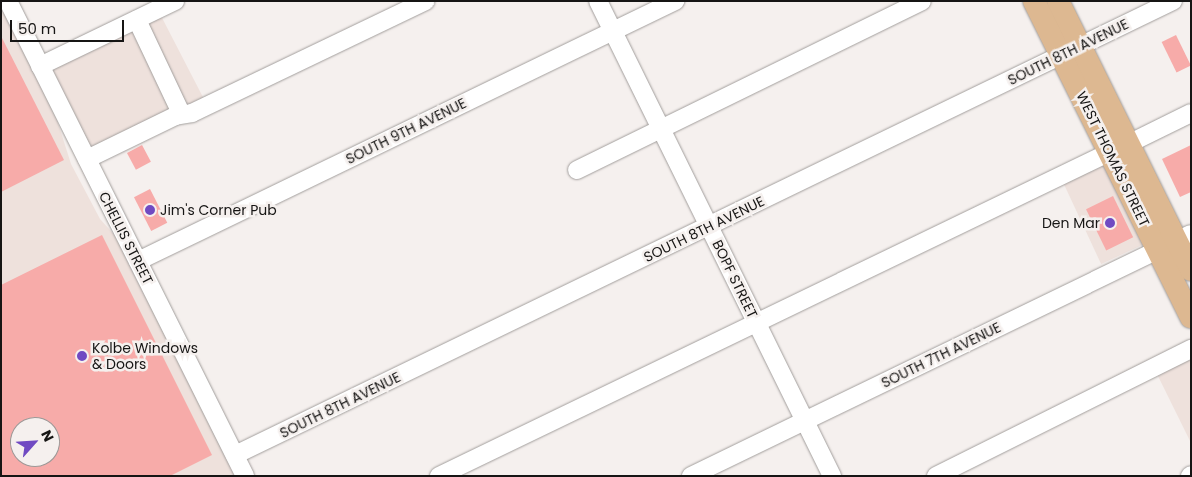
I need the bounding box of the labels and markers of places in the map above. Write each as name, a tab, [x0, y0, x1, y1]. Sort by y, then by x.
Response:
place label: Jim's Corner Pub	[160, 202, 277, 218]
marker: Jim's Corner Pub	[144, 204, 156, 216]
place label: Den Mar	[1042, 215, 1100, 231]
marker: Den Mar	[1104, 217, 1116, 229]
place label: Kolbe Windows & Doors	[92, 340, 198, 372]
marker: Kolbe Windows & Doors	[76, 350, 88, 362]

